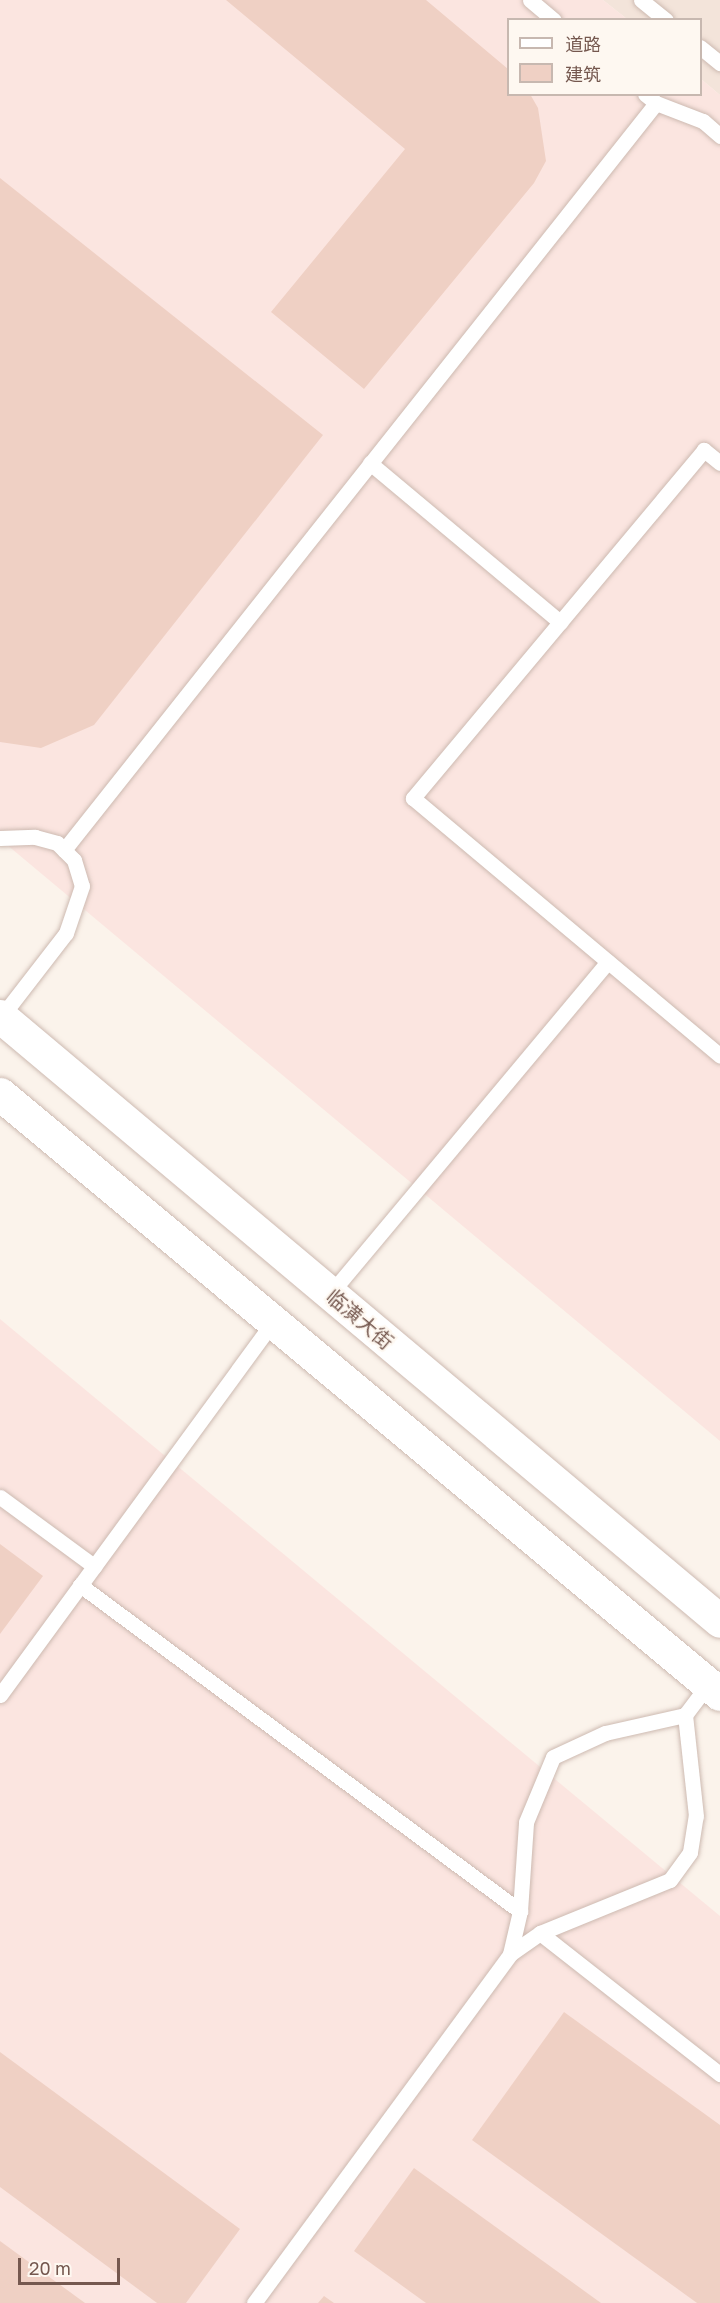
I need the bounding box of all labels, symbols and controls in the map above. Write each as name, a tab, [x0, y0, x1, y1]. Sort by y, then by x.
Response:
legend	[507, 18, 702, 96]
text: 道路	[565, 33, 601, 55]
text: 建筑	[565, 63, 601, 85]
street label: 临潢大街	[322, 1284, 398, 1354]
scale bar	[21, 2246, 123, 2284]
text: 20 m	[29, 2257, 71, 2279]

